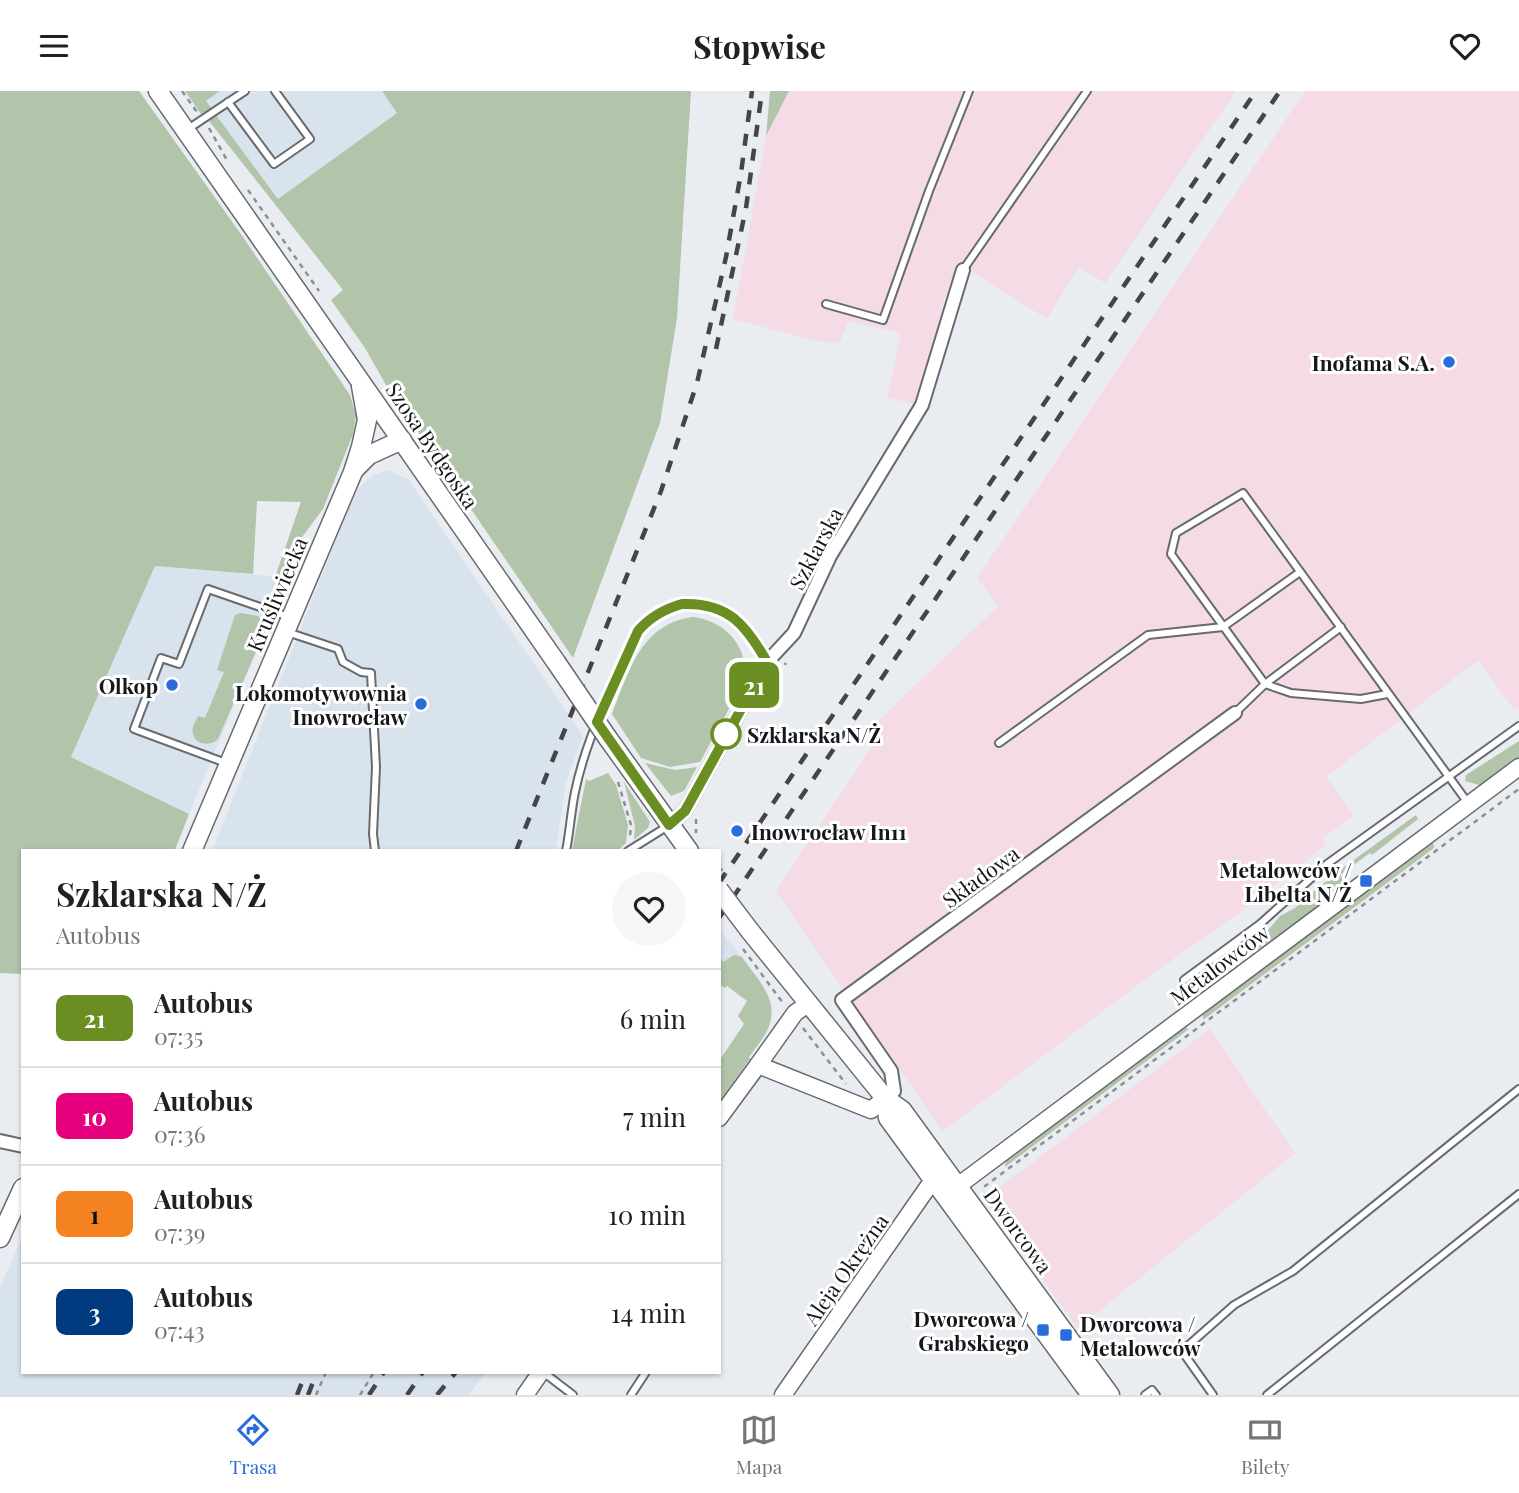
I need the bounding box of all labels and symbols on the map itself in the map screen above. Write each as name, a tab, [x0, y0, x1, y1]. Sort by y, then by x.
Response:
place label: Inofama S.A.	[1312, 348, 1435, 376]
marker: Inofama S.A.	[1441, 354, 1457, 370]
street label: Szosa Bydgoska	[380, 376, 486, 514]
street label: Szklarska	[782, 502, 849, 594]
street label: Kruśliwiecka	[239, 532, 313, 656]
line badge: 21	[722, 662, 786, 708]
place label: Olkop	[99, 671, 158, 699]
marker: Olkop	[164, 677, 180, 693]
place label: Lokomotywownia Inowrocław	[235, 678, 407, 730]
marker: Lokomotywownia Inowrocław	[413, 696, 429, 712]
marker: Szklarska N/Ż	[711, 719, 741, 749]
place label: Szklarska N/Ż	[747, 720, 881, 748]
place label: Inowrocław In11	[751, 817, 907, 845]
marker: Inowrocław In11	[729, 823, 745, 839]
street label: Składowa	[936, 838, 1025, 913]
place label: Metalowców / Libelta N/Ż	[1219, 855, 1352, 907]
marker: Metalowców / Libelta N/Ż	[1358, 873, 1374, 889]
street label: Metalowców	[1164, 917, 1275, 1010]
street label: Dworcowa	[978, 1181, 1060, 1279]
street label: Aleja Okrężna	[796, 1207, 894, 1331]
place label: Dworcowa / Grabskiego	[914, 1304, 1029, 1356]
place label: Dworcowa / Metalowców	[1080, 1309, 1201, 1361]
marker: Dworcowa / Grabskiego	[1035, 1322, 1051, 1338]
marker: Dworcowa / Metalowców	[1058, 1327, 1074, 1343]

